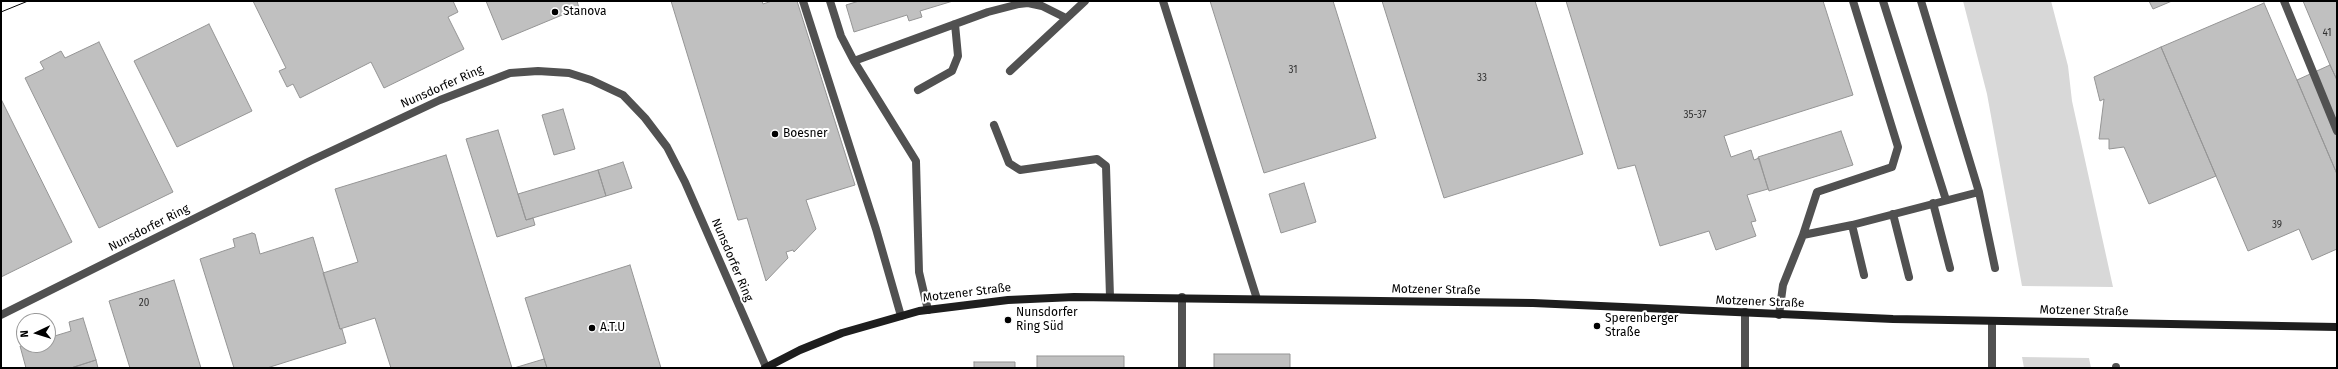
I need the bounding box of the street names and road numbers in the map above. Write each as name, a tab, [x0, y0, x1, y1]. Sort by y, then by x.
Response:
street label: Nunsdorfer Ring	[399, 62, 485, 112]
street label: Nunsdorfer Ring	[106, 201, 192, 255]
street label: Nunsdorfer Ring	[708, 216, 756, 304]
street label: Motzener Straße	[922, 280, 1012, 306]
street label: Motzener Straße	[1391, 282, 1481, 298]
street label: Motzener Straße	[1715, 293, 1805, 311]
street label: Motzener Straße	[2039, 303, 2129, 319]

